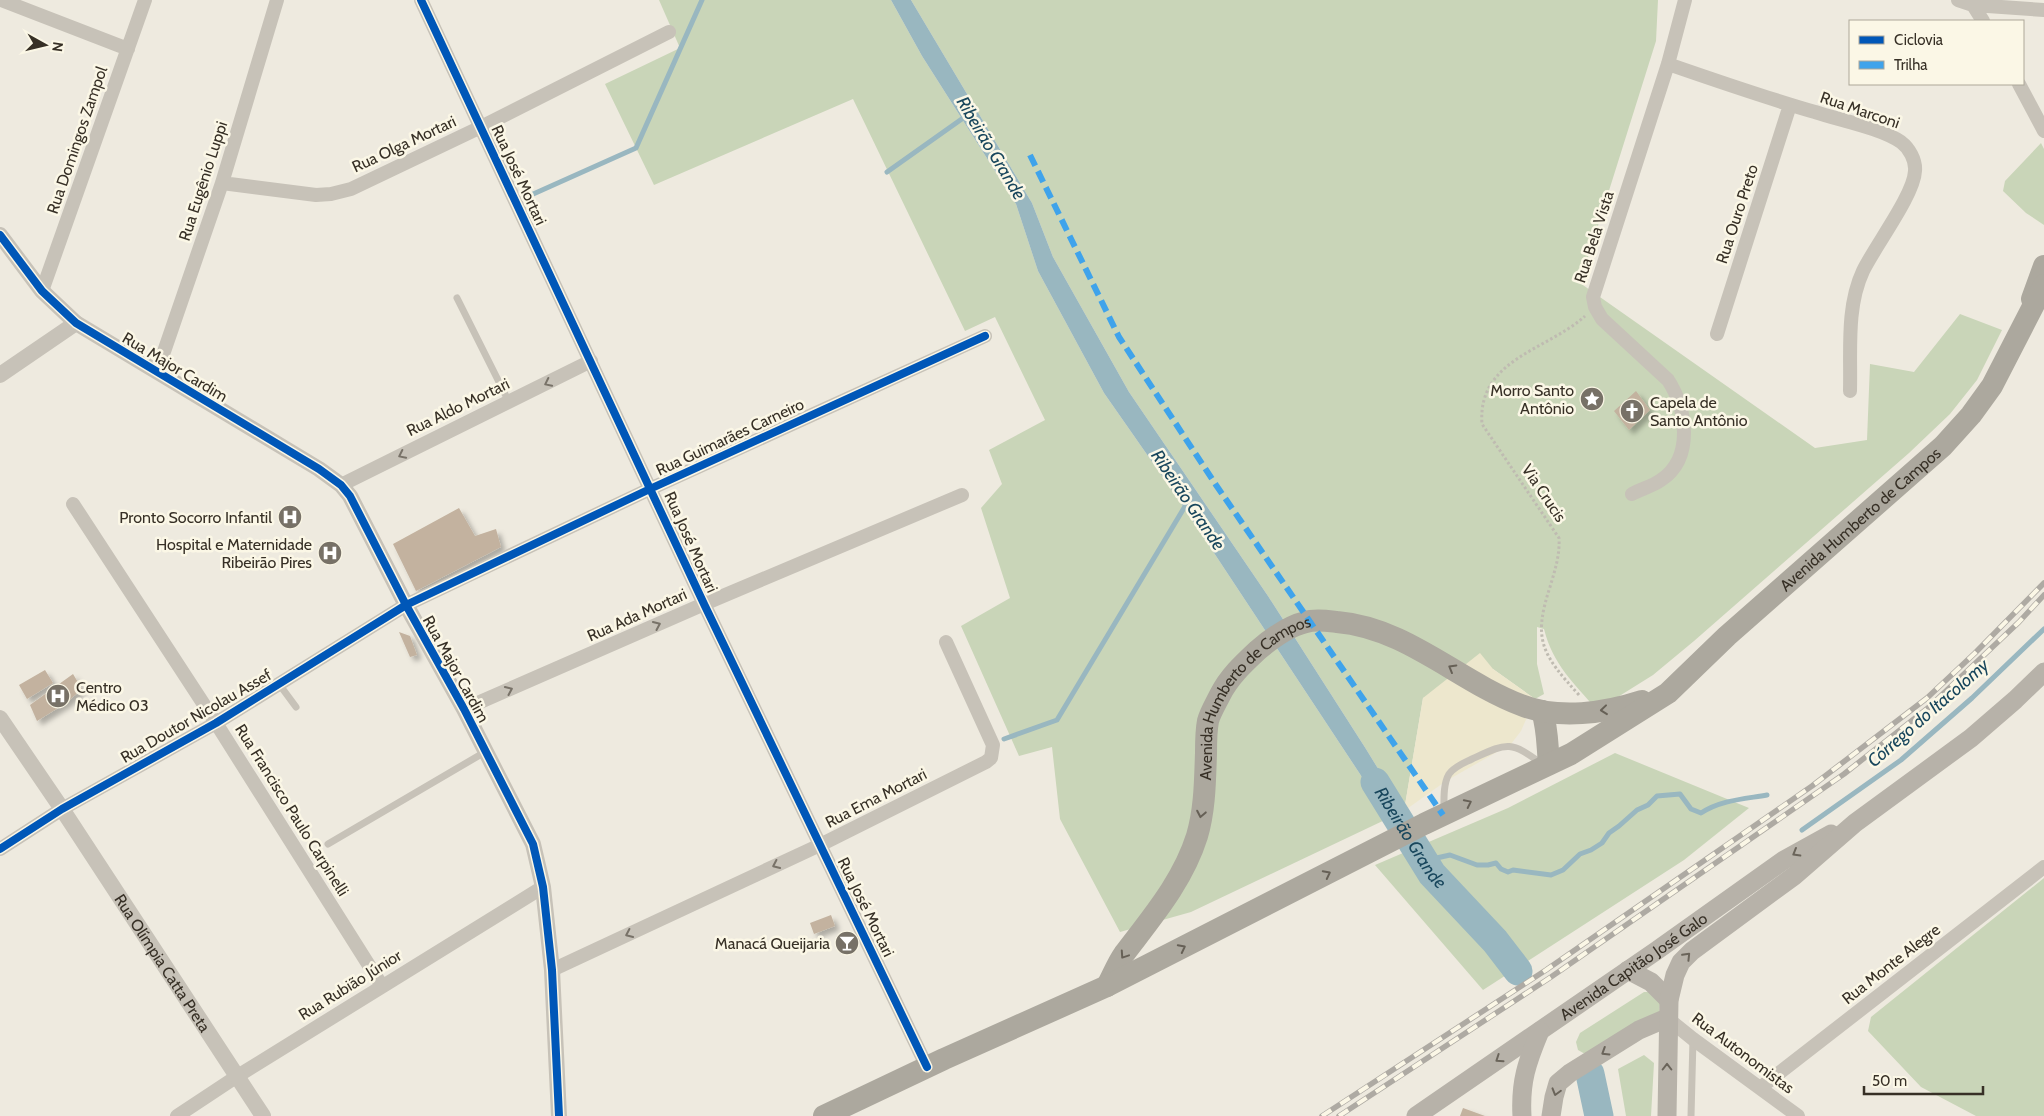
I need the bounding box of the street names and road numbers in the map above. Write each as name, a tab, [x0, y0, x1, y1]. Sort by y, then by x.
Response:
street label: Rua Domingos Zampol	[43, 64, 111, 216]
street label: Rua Marconi	[1818, 88, 1902, 132]
street label: Rua Olga Mortari	[349, 112, 459, 176]
street label: Rua Eugênio Luppi	[175, 119, 231, 243]
street label: Rua José Mortari	[487, 122, 551, 228]
street label: Rua Ouro Preto	[1712, 162, 1762, 266]
street label: Rua Bela Vista	[1570, 188, 1618, 285]
street label: Rua Major Cardim	[119, 328, 231, 406]
street label: Rua Aldo Mortari	[403, 374, 513, 440]
street label: Rua Guimarães Carneiro	[653, 394, 807, 480]
street label: Avenida Humberto de Campos	[1776, 443, 1945, 595]
street label: Via Crucis	[1518, 460, 1570, 526]
street label: Rua José Mortari	[660, 489, 722, 595]
street label: Rua Ada Mortari	[584, 585, 690, 645]
street label: Rua Major Cardim	[419, 612, 493, 726]
street label: Avenida Humberto de Campos	[1196, 612, 1313, 781]
street label: Rua Doutor Nicolau Assef	[117, 665, 275, 767]
street label: Rua Francisco Paulo Carpinelli	[231, 720, 353, 900]
street label: Rua Ema Mortari	[822, 764, 930, 832]
street label: Rua José Mortari	[834, 854, 898, 960]
street label: Rua Olímpia Catta Preta	[111, 890, 215, 1036]
street label: Avenida Capitão José Galo	[1556, 908, 1711, 1024]
street label: Rua Monte Alegre	[1838, 920, 1944, 1008]
street label: Rua Rubião Júnior	[295, 945, 406, 1024]
street label: Rua Autonomistas	[1688, 1008, 1798, 1098]

